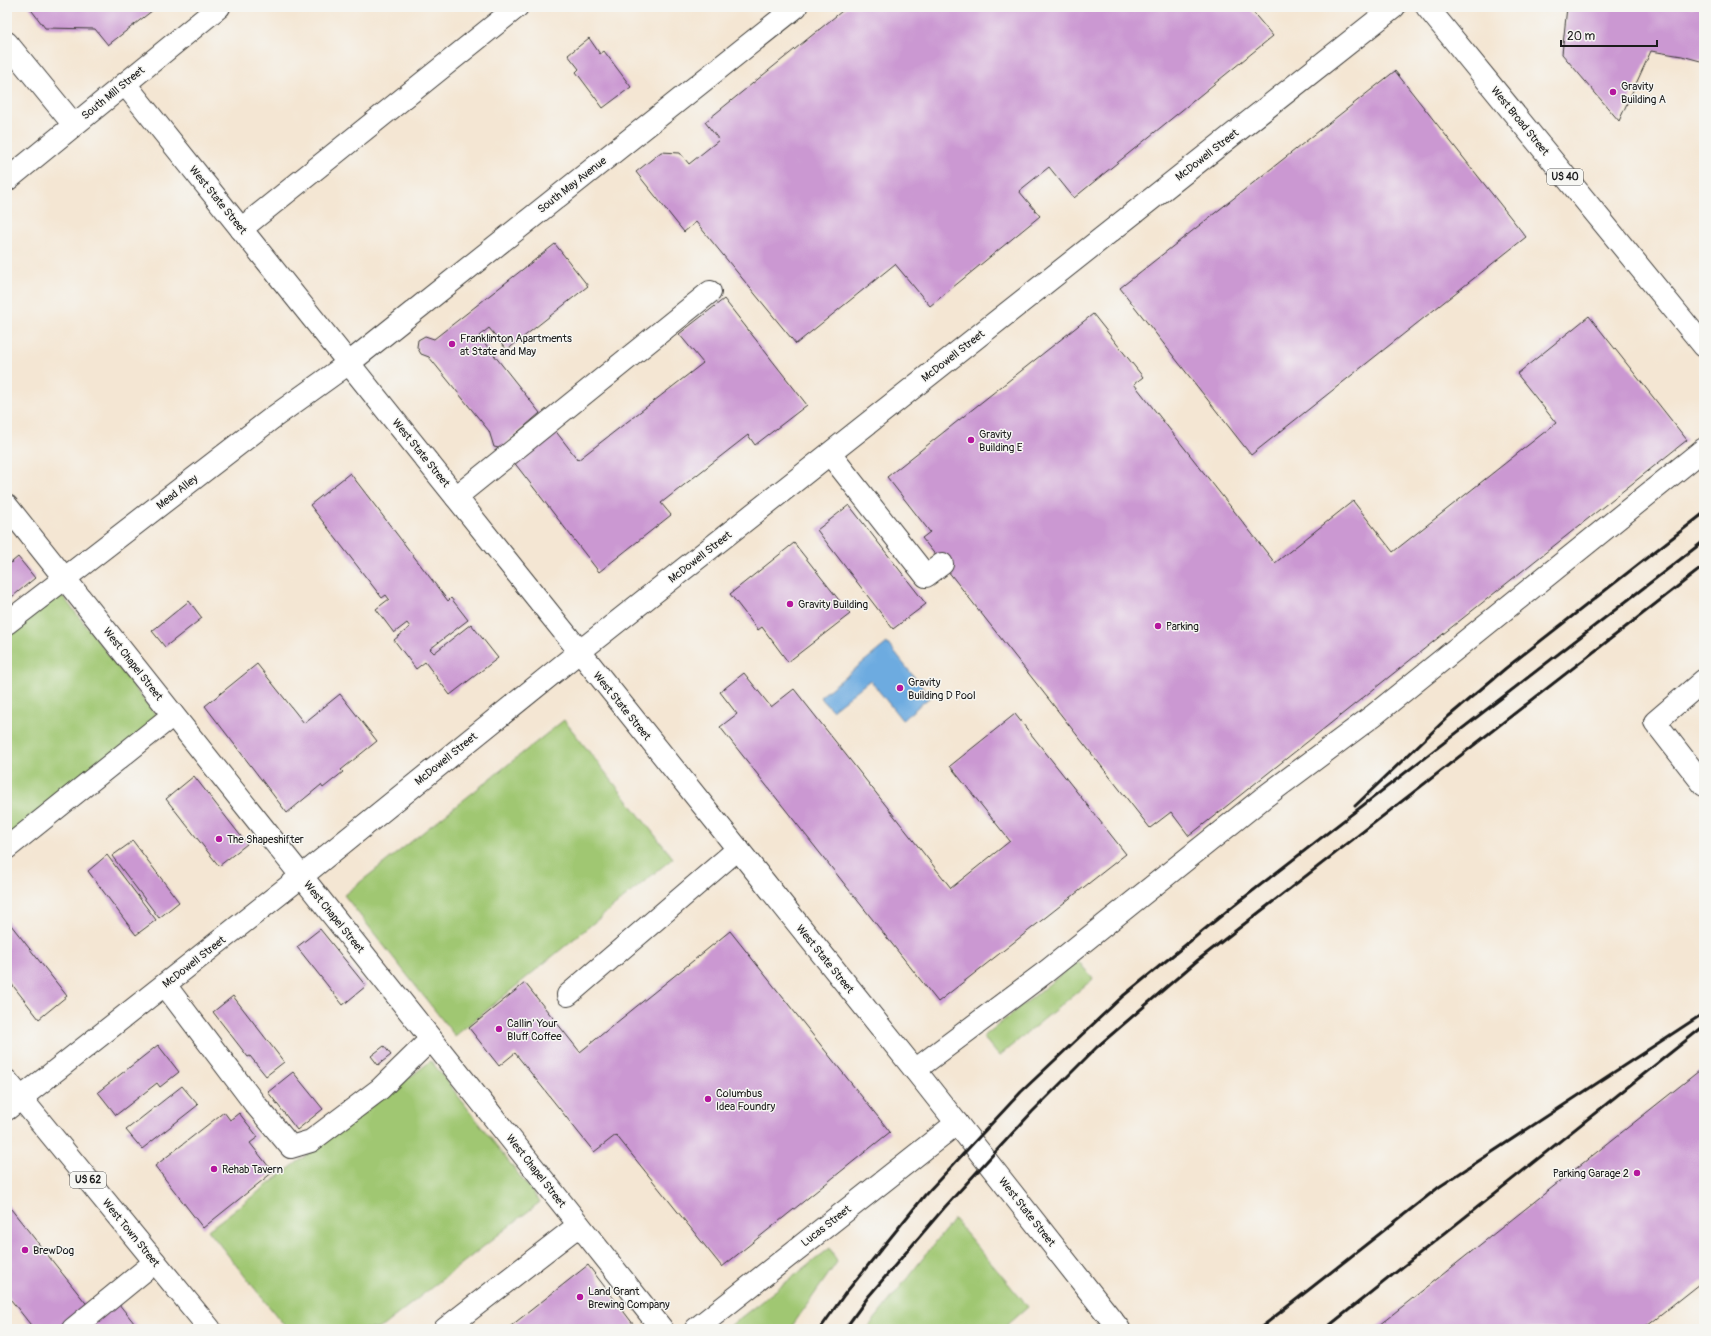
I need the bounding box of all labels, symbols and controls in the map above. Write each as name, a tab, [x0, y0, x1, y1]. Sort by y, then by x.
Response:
scale bar	[1561, 22, 1657, 48]
text: 20 m	[1567, 29, 1596, 44]
street label: South Mill Street	[79, 63, 148, 122]
place label: Gravity Building A	[1621, 80, 1666, 106]
street label: West Broad Street	[1488, 84, 1552, 159]
marker: Gravity Building A	[1608, 87, 1618, 97]
street label: McDowell Street	[1173, 126, 1242, 184]
street label: South May Avenue	[535, 154, 609, 216]
street label: West State Street	[186, 163, 250, 237]
road number: US 40	[1547, 169, 1583, 185]
street label: McDowell Street	[919, 327, 988, 385]
place label: Franklinton Apartments at State and May	[460, 332, 572, 358]
marker: Franklinton Apartments at State and May	[447, 339, 457, 349]
street label: West State Street	[389, 416, 453, 490]
place label: Gravity Building E	[979, 428, 1023, 454]
marker: Gravity Building E	[966, 435, 976, 445]
street label: Mead Alley	[154, 472, 200, 512]
street label: McDowell Street	[666, 528, 735, 586]
place label: Gravity Building	[798, 598, 869, 611]
marker: Gravity Building	[785, 599, 795, 609]
place label: Parking	[1166, 620, 1199, 633]
marker: Parking	[1153, 621, 1163, 631]
street label: West Chapel Street	[100, 625, 166, 704]
street label: West State Street	[590, 669, 654, 743]
place label: Gravity Building D Pool	[908, 676, 976, 702]
marker: Gravity Building D Pool	[895, 683, 905, 693]
street label: McDowell Street	[412, 730, 480, 788]
place label: The Shapeshifter	[227, 833, 304, 846]
marker: The Shapeshifter	[214, 834, 224, 844]
street label: West Chapel Street	[301, 878, 367, 956]
street label: West State Street	[793, 922, 857, 996]
street label: McDowell Street	[160, 933, 229, 991]
place label: Callin' Your Bluff Coffee	[507, 1017, 562, 1043]
marker: Callin' Your Bluff Coffee	[494, 1024, 504, 1034]
place label: Columbus Idea Foundry	[716, 1087, 776, 1113]
marker: Columbus Idea Foundry	[703, 1094, 713, 1104]
street label: West Chapel Street	[503, 1132, 569, 1211]
place label: Rehab Tavern	[222, 1163, 283, 1176]
marker: Rehab Tavern	[209, 1164, 219, 1174]
place label: Parking Garage 2	[1553, 1167, 1629, 1180]
marker: Parking Garage 2	[1632, 1168, 1642, 1178]
road number: US 62	[70, 1172, 106, 1188]
street label: West State Street	[996, 1175, 1058, 1250]
street label: West Town Street	[100, 1196, 163, 1270]
street label: Lucas Street	[799, 1202, 854, 1249]
place label: BrewDog	[33, 1244, 75, 1257]
marker: BrewDog	[20, 1245, 30, 1255]
place label: Land Grant Brewing Company	[588, 1285, 670, 1311]
marker: Land Grant Brewing Company	[575, 1292, 585, 1302]

